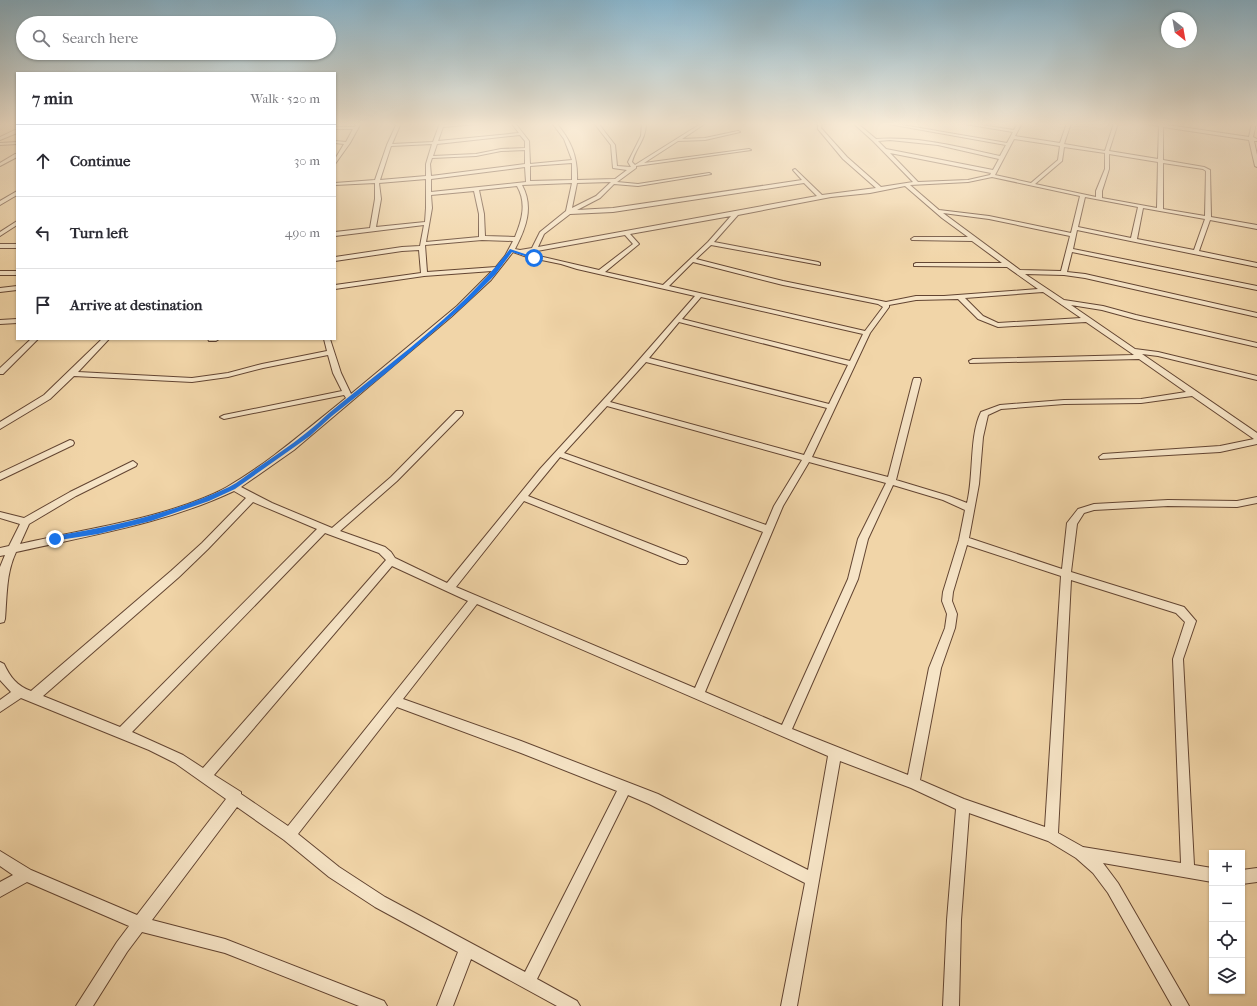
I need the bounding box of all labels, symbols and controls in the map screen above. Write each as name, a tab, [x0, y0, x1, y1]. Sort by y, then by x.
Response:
north arrow	[1161, 12, 1197, 48]
search box	[16, 16, 336, 60]
icon: search	[30, 27, 52, 49]
text: Search here	[62, 29, 138, 47]
text: 7 min	[32, 88, 73, 108]
text: Walk · 520 m	[251, 91, 320, 106]
icon: ahead	[32, 150, 54, 172]
text: Continue	[70, 152, 130, 170]
text: 30 m	[294, 153, 320, 168]
icon: left	[32, 222, 54, 244]
text: Turn left	[70, 224, 128, 242]
text: 490 m	[285, 225, 320, 240]
route start	[525, 249, 543, 267]
icon: arrive	[32, 294, 54, 316]
text: Arrive at destination	[70, 296, 202, 314]
route end	[46, 530, 64, 548]
map controls	[1209, 850, 1245, 994]
button: +	[1209, 850, 1245, 886]
button: −	[1209, 886, 1245, 922]
button: locate	[1209, 922, 1245, 958]
button: layers	[1209, 958, 1245, 994]

